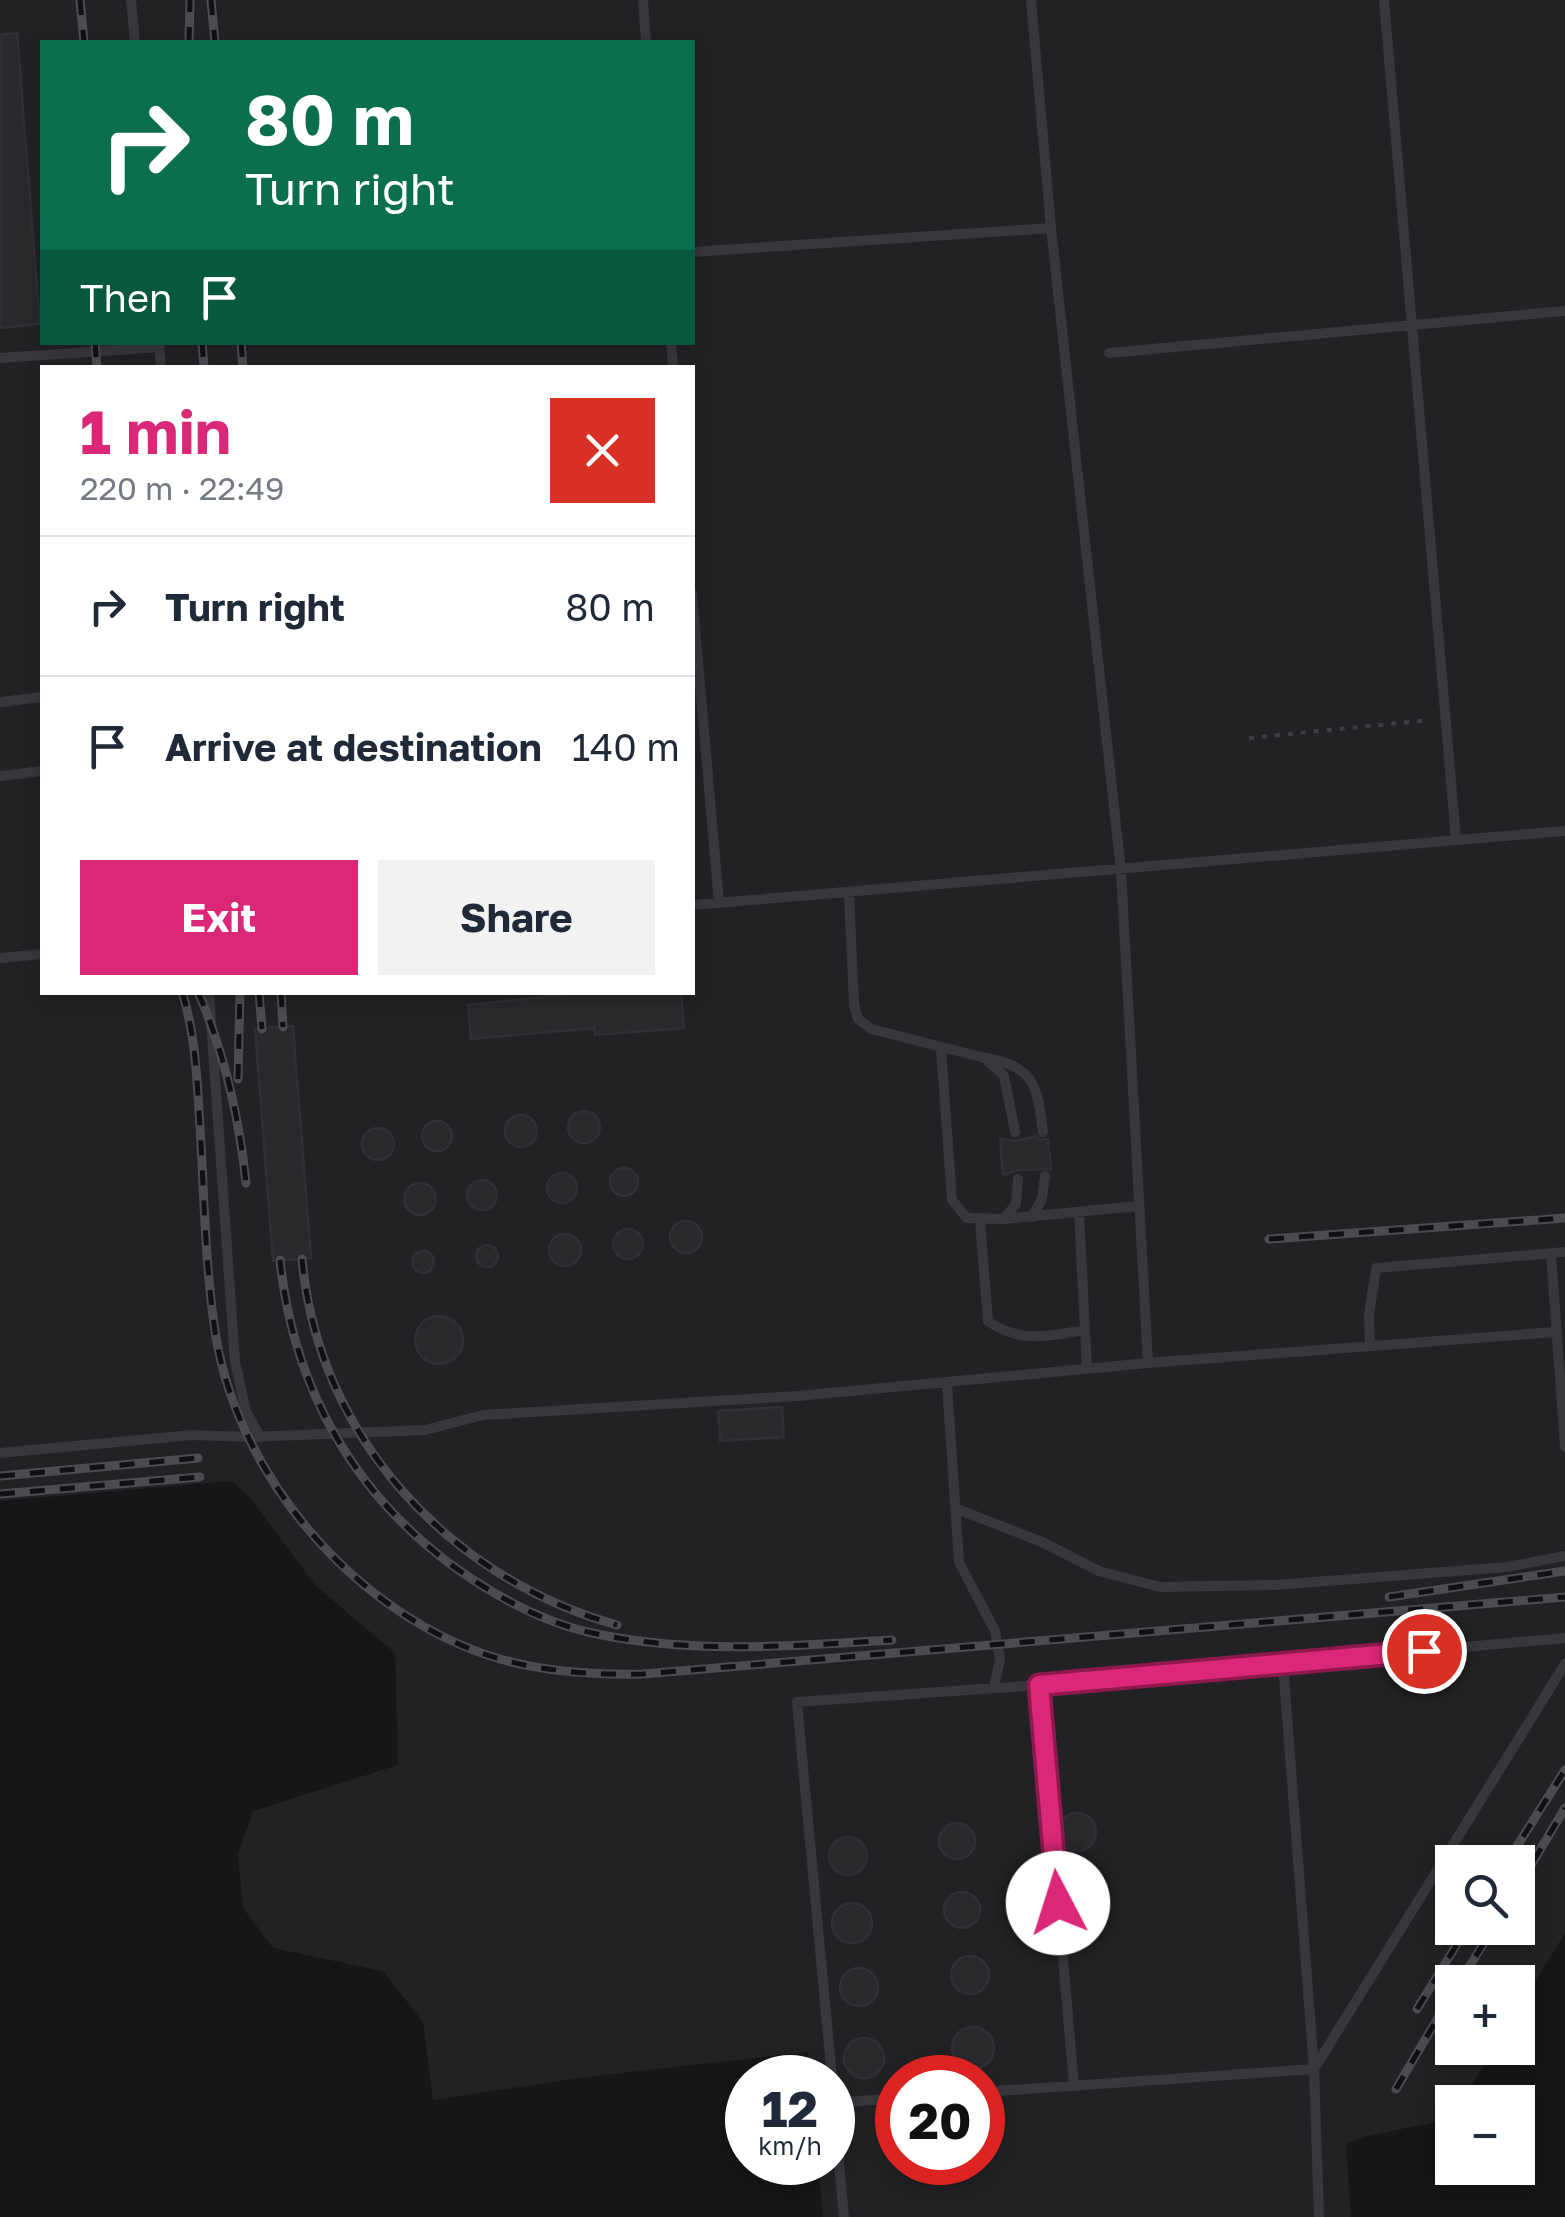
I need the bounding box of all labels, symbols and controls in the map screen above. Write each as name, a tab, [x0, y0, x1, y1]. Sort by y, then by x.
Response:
text: 80 m	[245, 76, 414, 160]
icon: right	[80, 80, 210, 210]
text: Turn right	[245, 161, 455, 215]
icon: arrive	[192, 270, 247, 325]
text: Then	[80, 275, 172, 320]
text: 1 min	[80, 395, 231, 467]
button: close	[550, 398, 655, 503]
text: 220 m · 22:49	[80, 469, 284, 507]
icon: right	[80, 579, 135, 634]
text: Turn right	[165, 584, 345, 629]
text: 80 m	[565, 584, 655, 629]
icon: arrive	[80, 719, 135, 774]
text: Arrive at destination	[165, 724, 542, 769]
text: 140 m	[572, 724, 680, 769]
button: Exit	[80, 860, 358, 975]
button: Share	[378, 860, 655, 975]
pin	[1382, 1609, 1467, 1694]
icon: arrive	[1397, 1624, 1452, 1679]
map controls	[1435, 1845, 1535, 2185]
button: search	[1435, 1845, 1535, 1945]
position arrow	[1006, 1851, 1110, 1955]
button: +	[1435, 1965, 1535, 2065]
speed limit sign: 20	[875, 2055, 1005, 2185]
text: 12	[762, 2078, 818, 2138]
button: −	[1435, 2085, 1535, 2185]
text: km/h	[758, 2130, 822, 2161]

